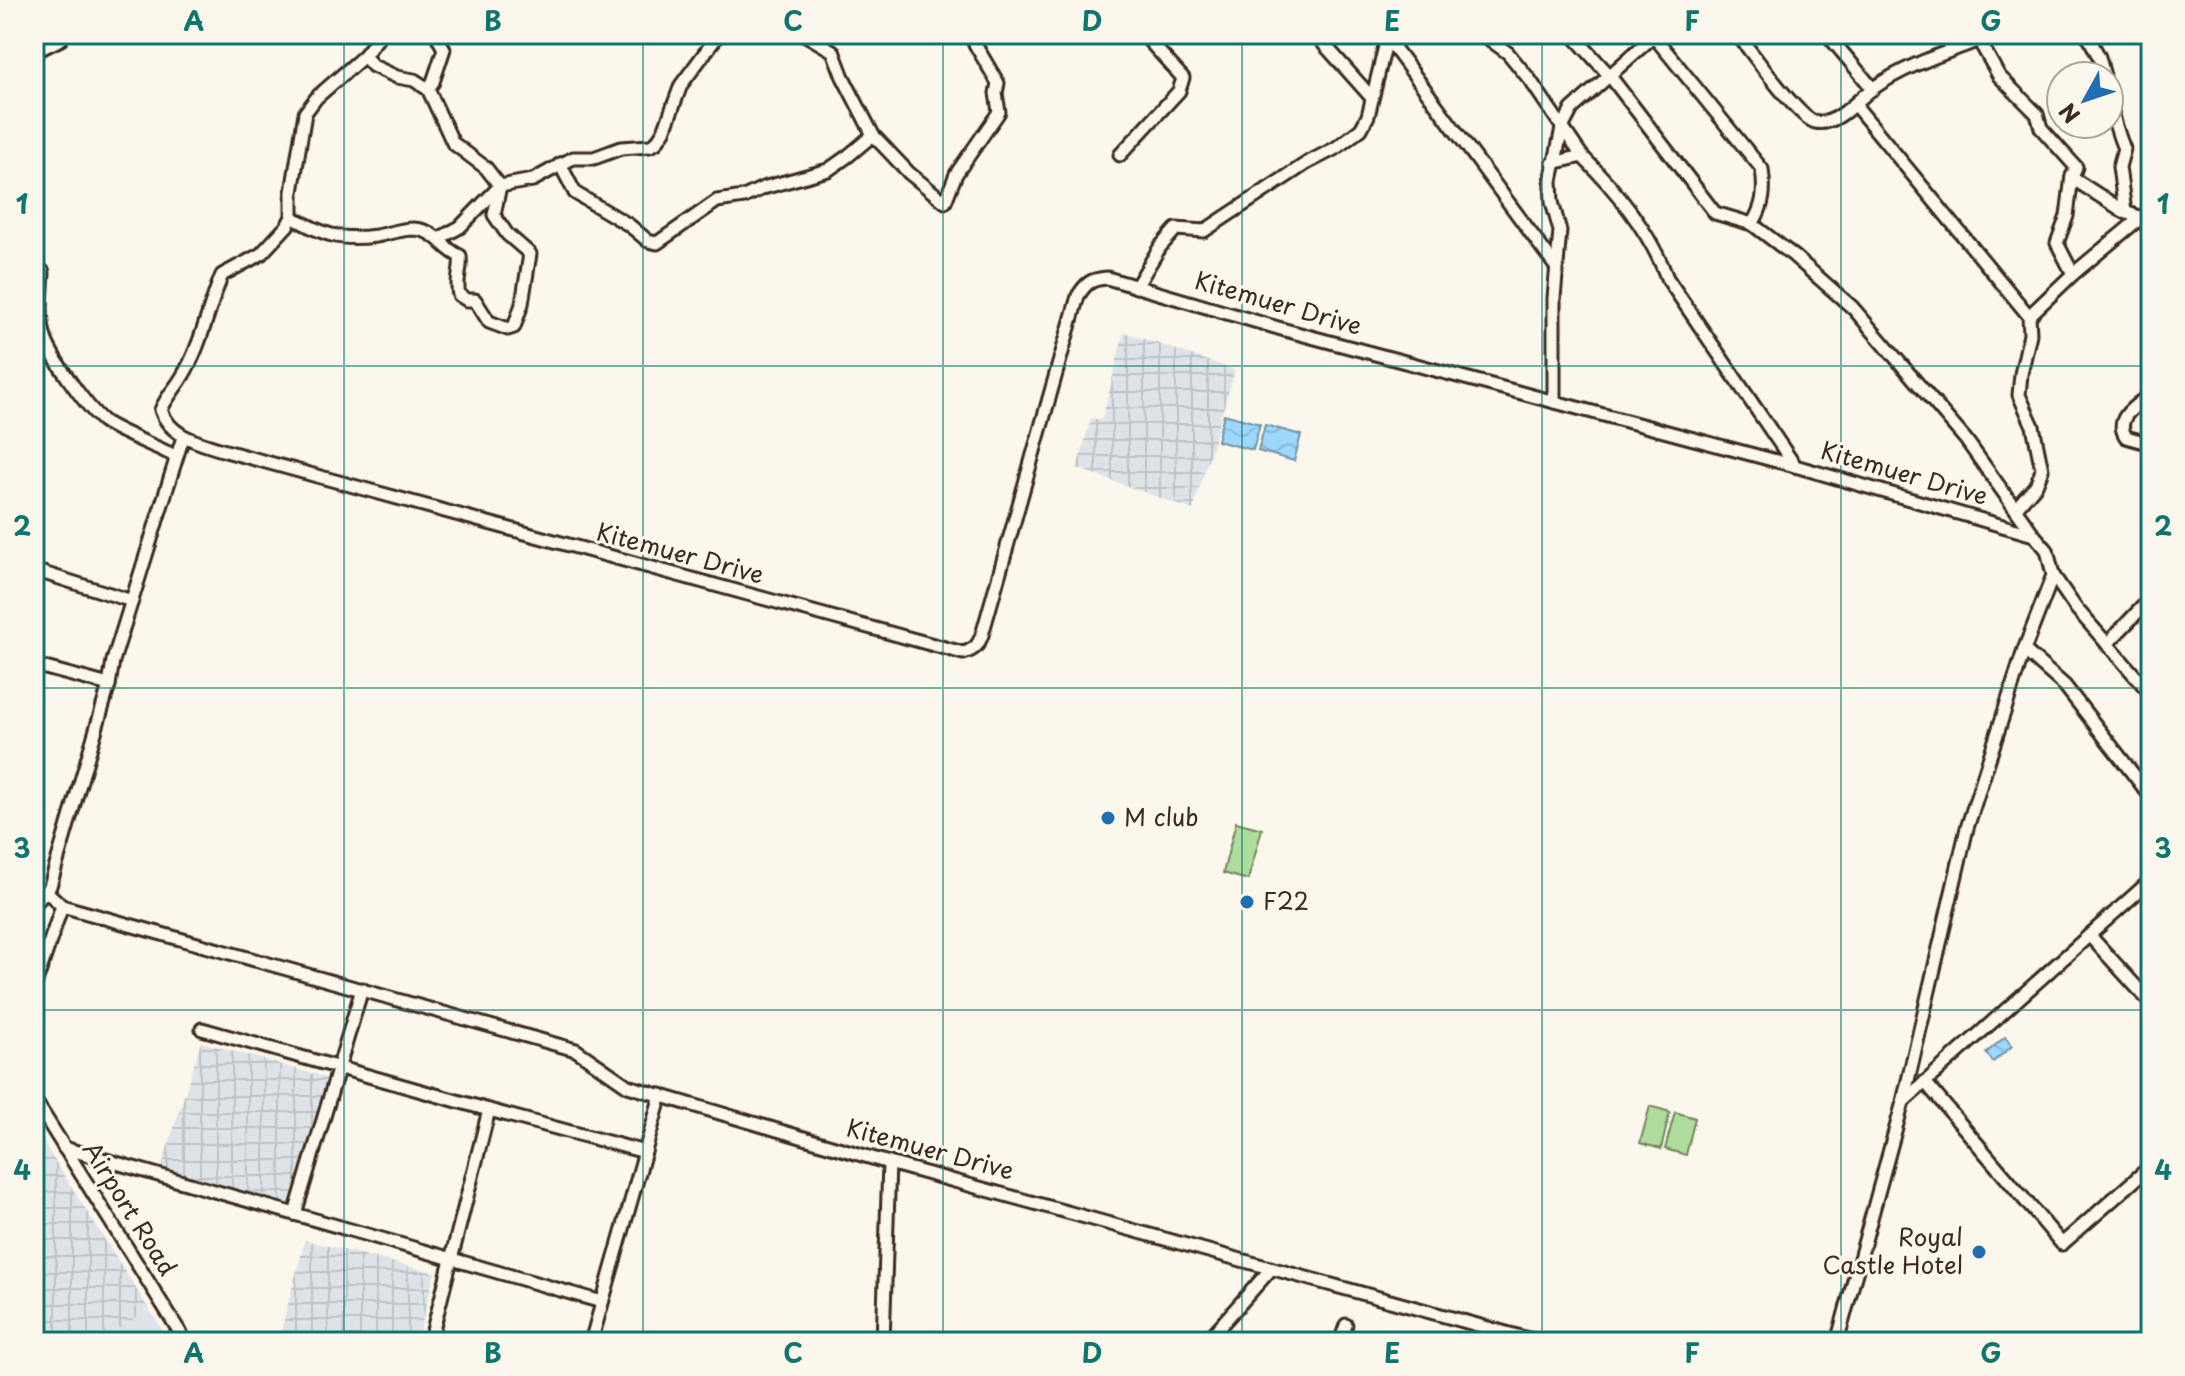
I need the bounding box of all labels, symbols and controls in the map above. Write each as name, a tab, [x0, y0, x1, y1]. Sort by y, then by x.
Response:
text: A	[184, 1, 204, 40]
text: B	[484, 1, 502, 40]
text: C	[783, 1, 803, 40]
text: D	[1082, 1, 1102, 40]
text: E	[1384, 1, 1400, 40]
text: F	[1684, 1, 1700, 40]
text: G	[1980, 1, 2002, 40]
north arrow	[2045, 60, 2125, 140]
text: N	[2050, 97, 2087, 131]
text: 1	[16, 184, 28, 223]
text: 1	[2157, 184, 2169, 223]
street label: Kitemuer Drive	[1191, 261, 1366, 343]
street label: Kitemuer Drive	[1817, 431, 1992, 513]
text: 2	[13, 506, 31, 545]
text: 2	[2154, 506, 2172, 545]
street label: Kitemuer Drive	[593, 512, 768, 592]
place label: M club	[1124, 798, 1199, 834]
marker: M club	[1099, 809, 1117, 827]
text: 3	[13, 828, 31, 867]
text: 3	[2154, 828, 2172, 867]
place label: F22	[1263, 882, 1309, 918]
marker: F22	[1238, 893, 1256, 911]
street label: Kitemuer Drive	[843, 1108, 1018, 1188]
street label: Airport Road	[75, 1134, 186, 1282]
text: 4	[13, 1150, 31, 1189]
text: 4	[2154, 1150, 2172, 1189]
place label: Royal Castle Hotel	[1823, 1218, 1963, 1282]
marker: Royal Castle Hotel	[1970, 1243, 1988, 1261]
text: A	[184, 1333, 204, 1372]
text: B	[484, 1333, 502, 1372]
text: C	[783, 1333, 803, 1372]
text: D	[1082, 1333, 1102, 1372]
text: E	[1384, 1333, 1400, 1372]
text: F	[1684, 1333, 1700, 1372]
text: G	[1980, 1333, 2002, 1372]

